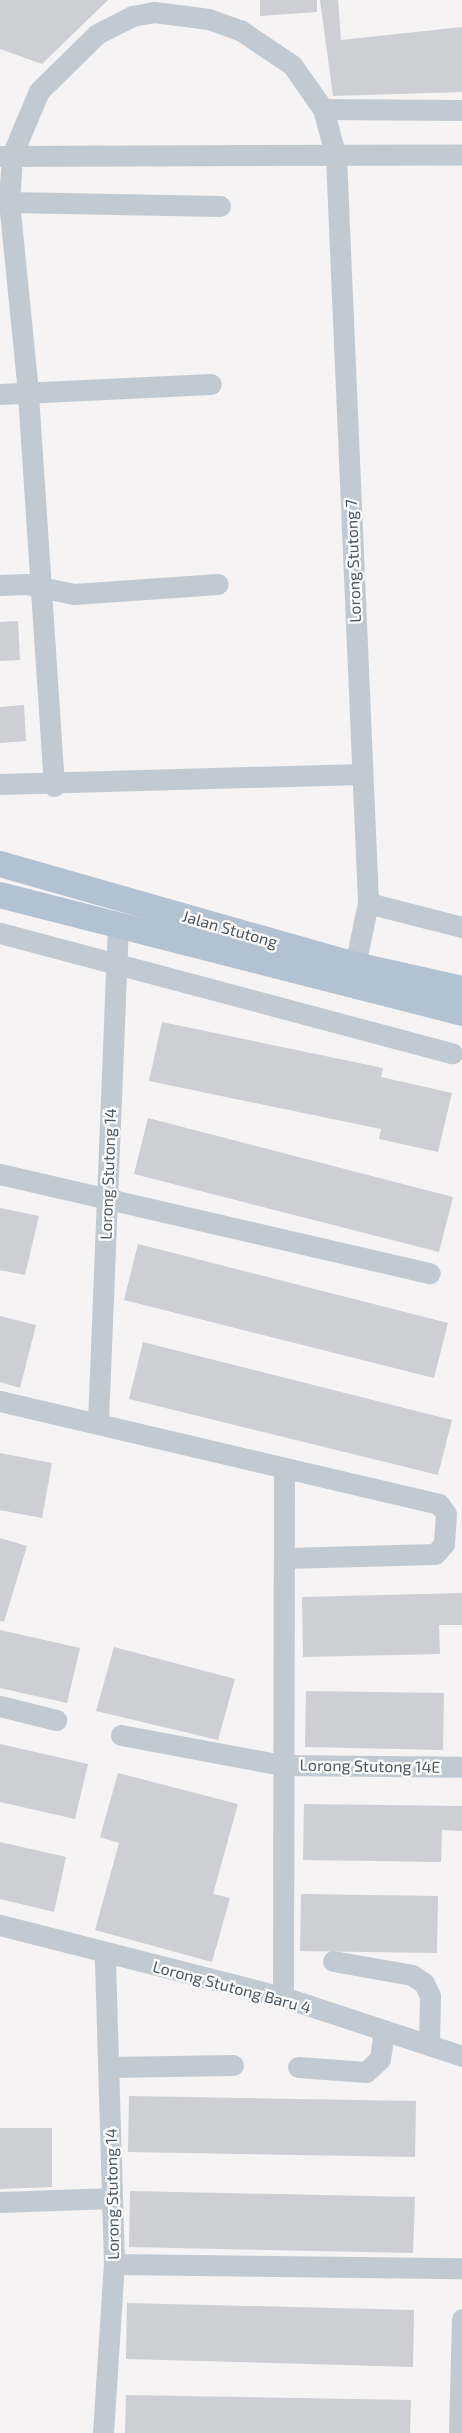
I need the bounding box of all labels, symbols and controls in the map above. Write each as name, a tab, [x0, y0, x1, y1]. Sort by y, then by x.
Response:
street label: Lorong Stutong 7	[341, 499, 365, 623]
street label: Jalan Stutong	[180, 906, 280, 952]
street label: Lorong Stutong 14	[96, 1108, 120, 1240]
street label: Lorong Stutong 14E	[300, 1755, 440, 1777]
street label: Lorong Stutong Baru 4	[151, 1957, 313, 2017]
street label: Lorong Stutong 14	[101, 2128, 123, 2260]

